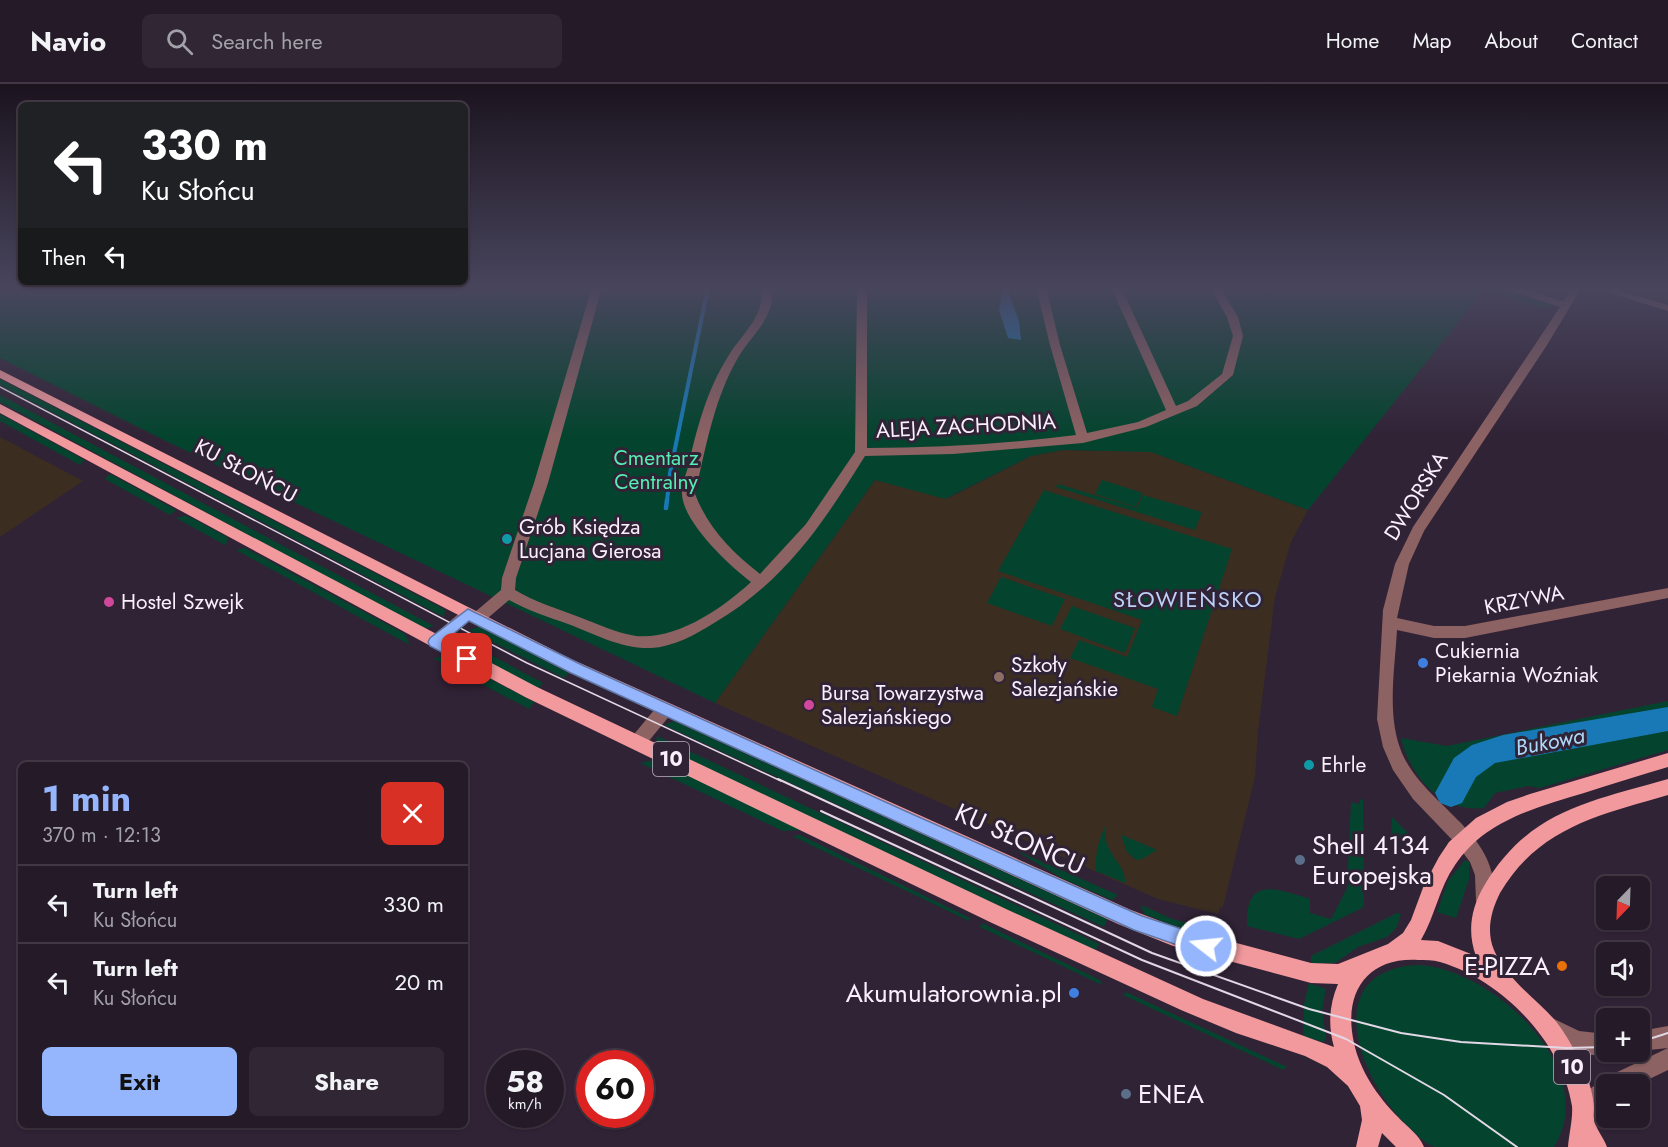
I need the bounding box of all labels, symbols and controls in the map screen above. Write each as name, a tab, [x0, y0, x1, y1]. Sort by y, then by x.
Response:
search box	[142, 14, 562, 68]
text: Navio	[30, 21, 106, 62]
icon: search	[163, 25, 196, 58]
text: Search here	[211, 25, 322, 57]
text: Home	[1326, 26, 1379, 56]
text: Map	[1412, 26, 1452, 56]
text: About	[1485, 26, 1538, 56]
text: Contact	[1571, 26, 1638, 56]
text: 330 m	[141, 115, 268, 176]
icon: left	[42, 126, 120, 204]
text: Ku Słońcu	[141, 171, 255, 210]
icon: left	[99, 240, 132, 273]
text: Then	[42, 241, 87, 273]
street label: ALEJA ZACHODNIA	[875, 406, 1057, 446]
street label: KU SŁOŃCU	[189, 431, 303, 511]
park label: Cmentarz Centralny	[613, 443, 699, 497]
street label: DWORSKA	[1377, 446, 1455, 546]
place label: Grób Księdza Lucjana Gierosa	[519, 512, 661, 566]
marker: Grób Księdza Lucjana Gierosa	[500, 532, 514, 546]
street label: KRZYWA	[1482, 578, 1567, 622]
district label: SŁOWIEŃSKO	[1113, 583, 1263, 615]
place label: Hostel Szwejk	[121, 587, 244, 617]
marker: Hostel Szwejk	[102, 595, 116, 609]
pin	[441, 633, 492, 684]
place label: Cukiernia Piekarnia Woźniak	[1435, 636, 1599, 690]
icon: arrive	[450, 642, 483, 675]
place label: Szkoły Salezjańskie	[1011, 650, 1118, 704]
marker: Cukiernia Piekarnia Woźniak	[1416, 656, 1430, 670]
marker: Szkoły Salezjańskie	[992, 670, 1006, 684]
place label: Bursa Towarzystwa Salezjańskiego	[821, 678, 984, 732]
marker: Bursa Towarzystwa Salezjańskiego	[802, 698, 816, 712]
water label: Bukowa	[1512, 719, 1588, 763]
road number: 10	[653, 742, 689, 776]
place label: Ehrle	[1321, 750, 1367, 780]
marker: Ehrle	[1302, 758, 1316, 772]
text: 1 min	[42, 772, 131, 824]
button: close	[381, 782, 444, 845]
street label: KU SŁOŃCU	[949, 793, 1091, 885]
text: 370 m · 12:13	[42, 821, 161, 850]
place label: Shell 4134 Europejska	[1312, 826, 1432, 894]
marker: Shell 4134 Europejska	[1293, 853, 1307, 867]
text: Turn left	[93, 874, 178, 906]
north arrow	[1596, 876, 1650, 930]
map controls	[1596, 876, 1650, 1128]
icon: left	[42, 888, 75, 921]
text: 330 m	[383, 888, 444, 920]
text: Ku Słońcu	[93, 906, 177, 935]
position arrow	[1174, 914, 1238, 978]
button: sound	[1596, 942, 1650, 996]
place label: E-PIZZA	[1464, 947, 1551, 985]
text: Turn left	[93, 952, 178, 984]
marker: E-PIZZA	[1555, 959, 1569, 973]
icon: left	[42, 966, 75, 999]
text: 20 m	[395, 966, 444, 998]
place label: Akumulatorownia.pl	[846, 974, 1062, 1012]
text: Ku Słońcu	[93, 984, 177, 1013]
marker: Akumulatorownia.pl	[1067, 986, 1081, 1000]
button: +	[1596, 1008, 1650, 1062]
button: Exit	[42, 1047, 237, 1116]
button: Share	[249, 1047, 444, 1116]
speed limit sign: 60	[576, 1050, 654, 1128]
road number: 10	[1554, 1050, 1590, 1084]
text: 58	[506, 1060, 544, 1103]
button: −	[1596, 1074, 1650, 1128]
place label: ENEA	[1138, 1075, 1205, 1113]
marker: ENEA	[1119, 1087, 1133, 1101]
text: km/h	[508, 1093, 542, 1115]

